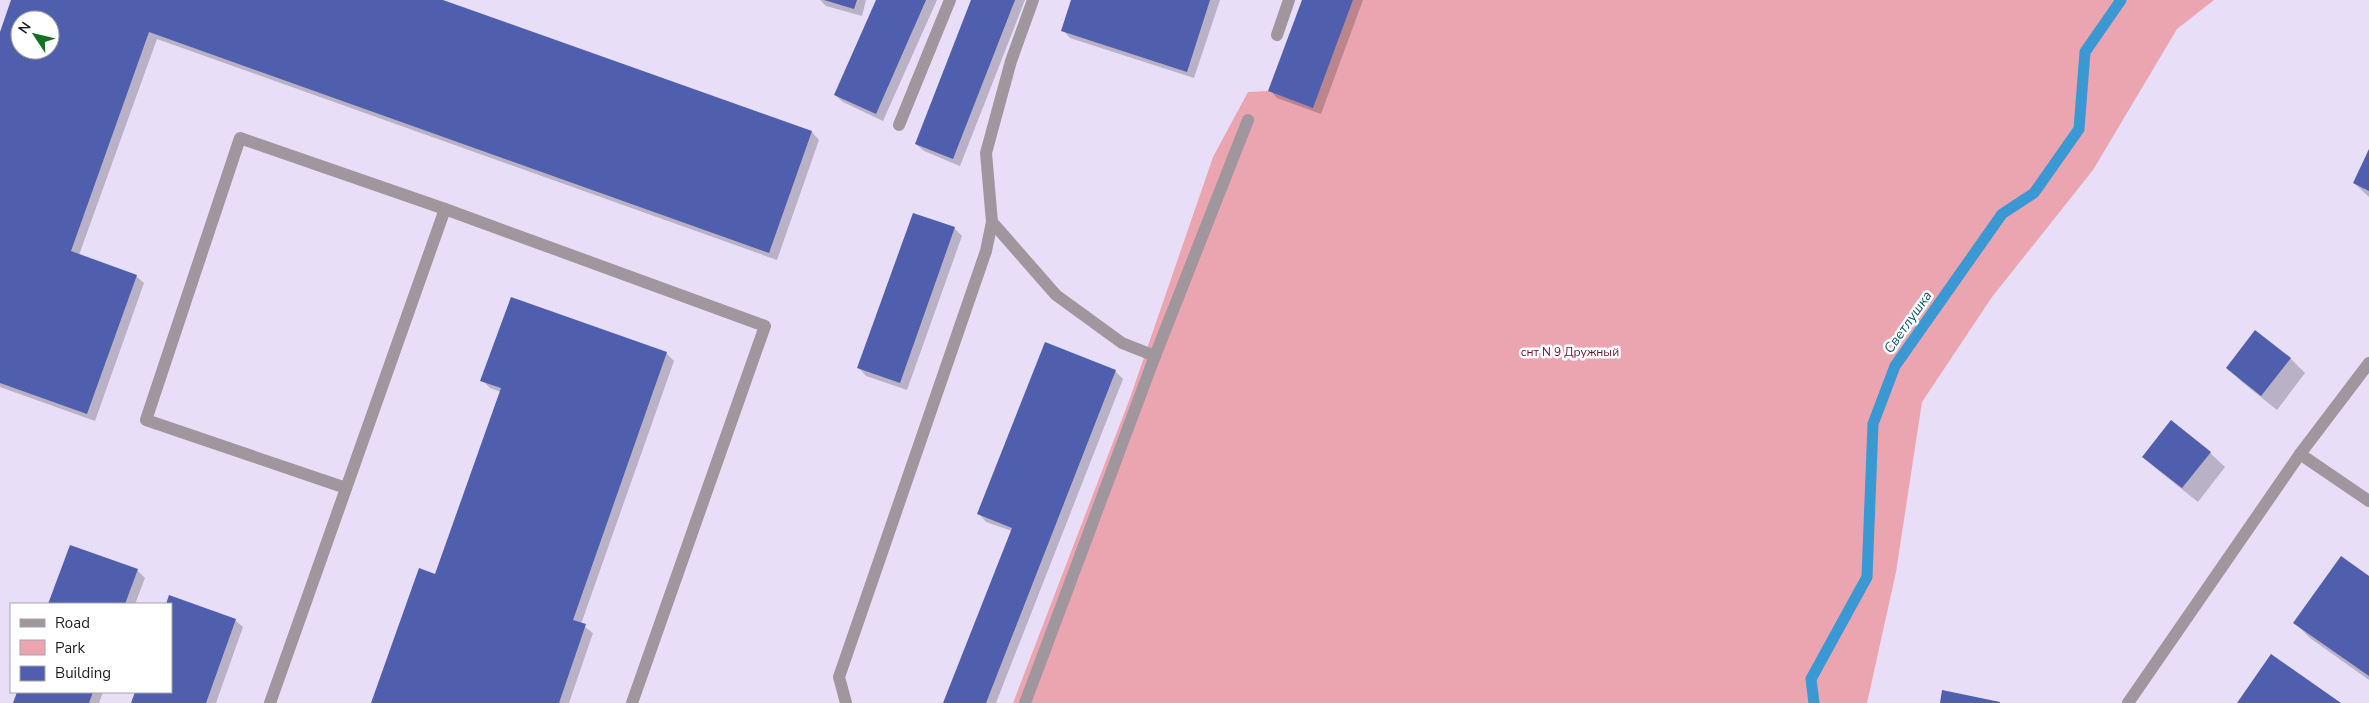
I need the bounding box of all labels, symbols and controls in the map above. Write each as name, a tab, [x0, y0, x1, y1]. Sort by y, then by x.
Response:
north arrow	[10, 10, 60, 60]
text: N	[14, 18, 36, 38]
water label: Светлушка	[1879, 287, 1937, 357]
park label: снт N 9 Дружный	[1521, 344, 1619, 360]
legend	[10, 603, 172, 693]
text: Road	[55, 613, 90, 633]
text: Park	[55, 638, 85, 658]
text: Building	[55, 663, 111, 683]

